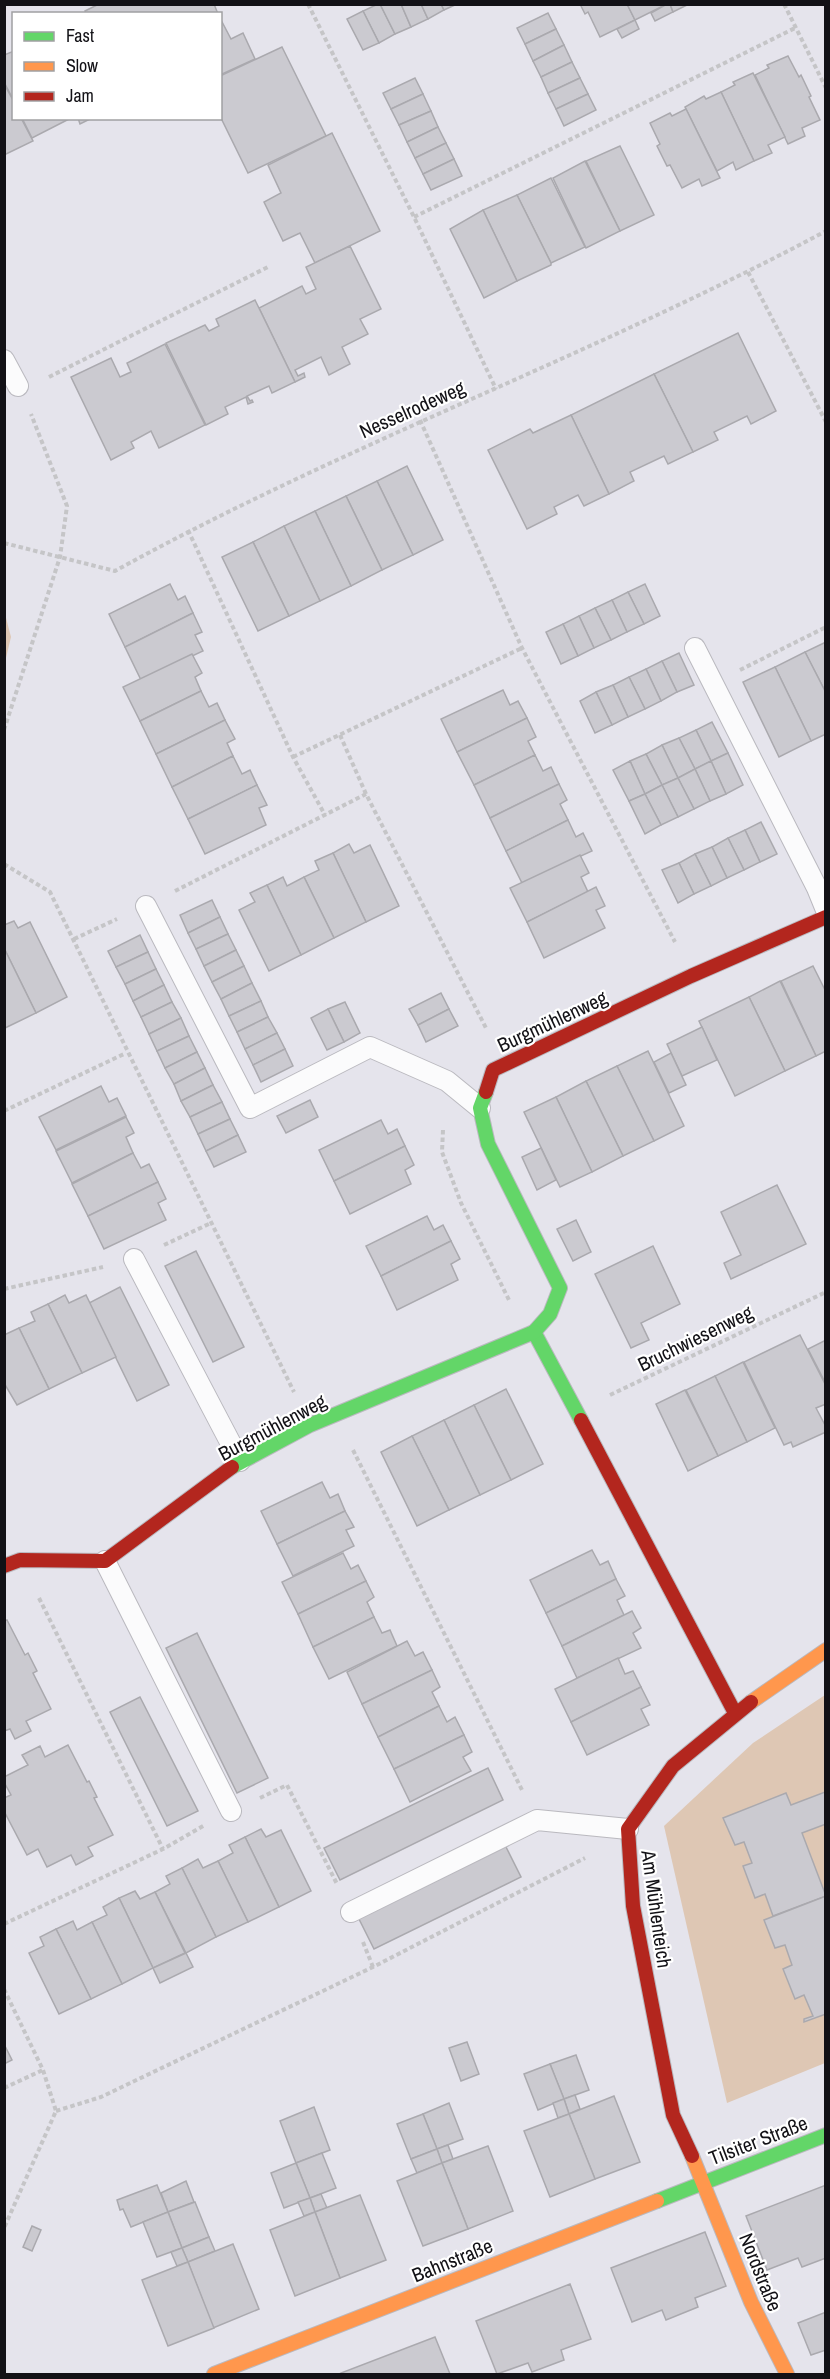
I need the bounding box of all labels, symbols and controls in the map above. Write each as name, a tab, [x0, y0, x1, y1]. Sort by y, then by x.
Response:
legend	[12, 12, 222, 120]
text: Fast	[66, 23, 94, 48]
text: Slow	[66, 53, 98, 78]
text: Jam	[66, 83, 94, 108]
street label: Nesselrodeweg	[355, 374, 469, 444]
street label: Burgmühlenweg	[493, 984, 611, 1058]
street label: Bruchwiesenweg	[633, 1298, 757, 1378]
street label: Burgmühlenweg	[213, 1387, 331, 1467]
street label: Am Mühlenteich	[635, 1847, 679, 1970]
street label: Tilsiter Straße	[705, 2109, 811, 2171]
street label: Nordstraße	[733, 2229, 789, 2315]
street label: Bahnstraße	[408, 2232, 496, 2288]

